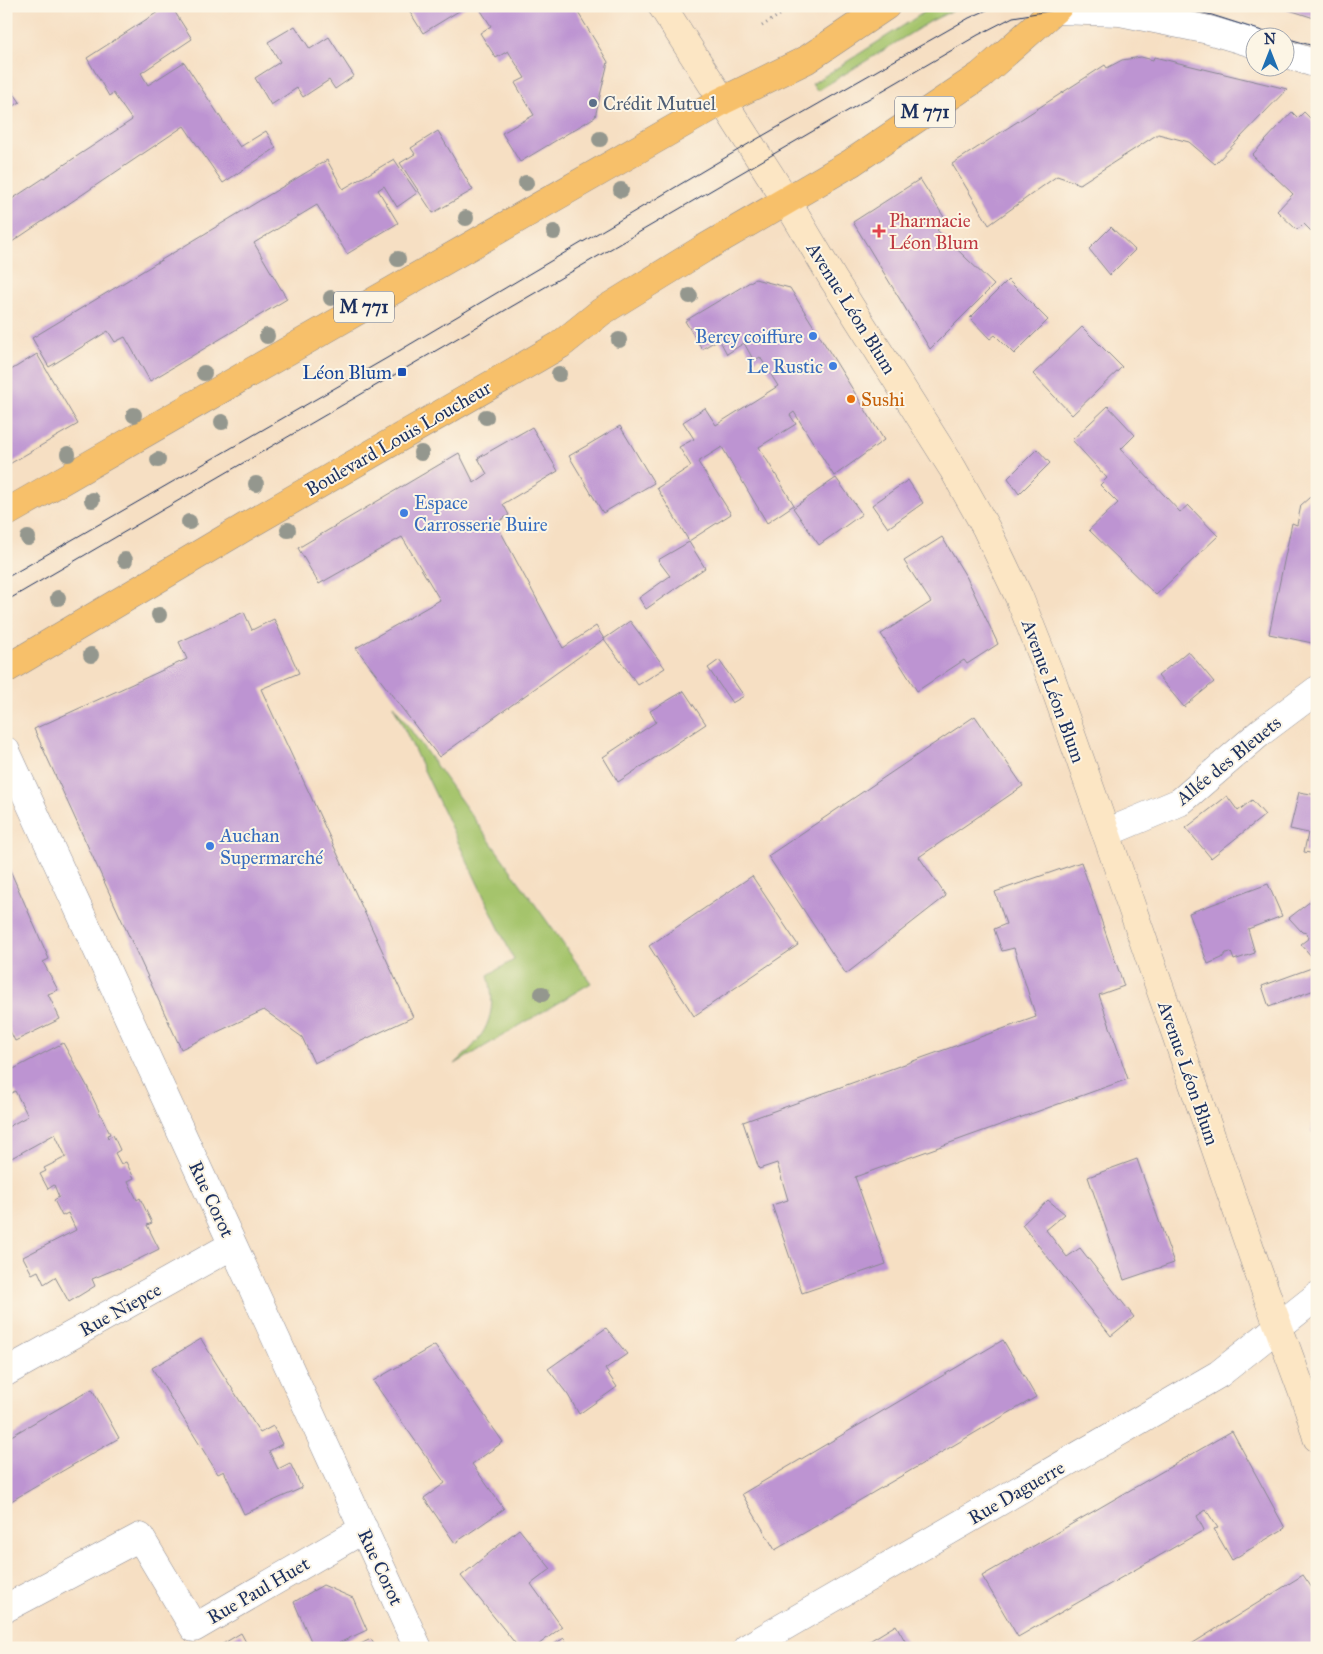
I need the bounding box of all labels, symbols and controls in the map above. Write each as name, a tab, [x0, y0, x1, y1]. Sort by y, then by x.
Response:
north arrow	[1246, 28, 1296, 78]
text: N	[1264, 31, 1276, 48]
place label: Crédit Mutuel	[603, 92, 717, 115]
road number: M 771	[895, 96, 955, 128]
marker: Crédit Mutuel	[587, 97, 599, 109]
place label: Pharmacie Léon Blum	[889, 209, 979, 254]
marker: Pharmacie Léon Blum	[873, 225, 885, 237]
street label: Avenue Léon Blum	[801, 237, 901, 378]
road number: M 771	[334, 292, 394, 322]
place label: Bercy coiffure	[695, 325, 803, 348]
marker: Bercy coiffure	[807, 330, 819, 342]
place label: Le Rustic	[747, 355, 823, 378]
marker: Le Rustic	[827, 360, 839, 372]
place label: Léon Blum	[302, 361, 392, 384]
marker: Léon Blum	[396, 366, 408, 378]
street label: Boulevard Louis Loucheur	[301, 375, 496, 501]
place label: Sushi	[861, 388, 905, 411]
marker: Sushi	[845, 393, 857, 405]
place label: Espace Carrosserie Buire	[414, 491, 548, 536]
marker: Espace Carrosserie Buire	[398, 507, 410, 519]
street label: Avenue Léon Blum	[1017, 615, 1090, 766]
street label: Allée des Bleuets	[1170, 711, 1286, 810]
place label: Auchan Supermarché	[219, 824, 323, 869]
marker: Auchan Supermarché	[204, 840, 216, 852]
street label: Avenue Léon Blum	[1153, 997, 1224, 1148]
street label: Rue Corot	[184, 1157, 239, 1241]
street label: Rue Niepce	[75, 1278, 165, 1341]
street label: Rue Daguerre	[964, 1456, 1069, 1530]
street label: Rue Corot	[353, 1525, 408, 1609]
street label: Rue Paul Huet	[203, 1552, 314, 1629]

